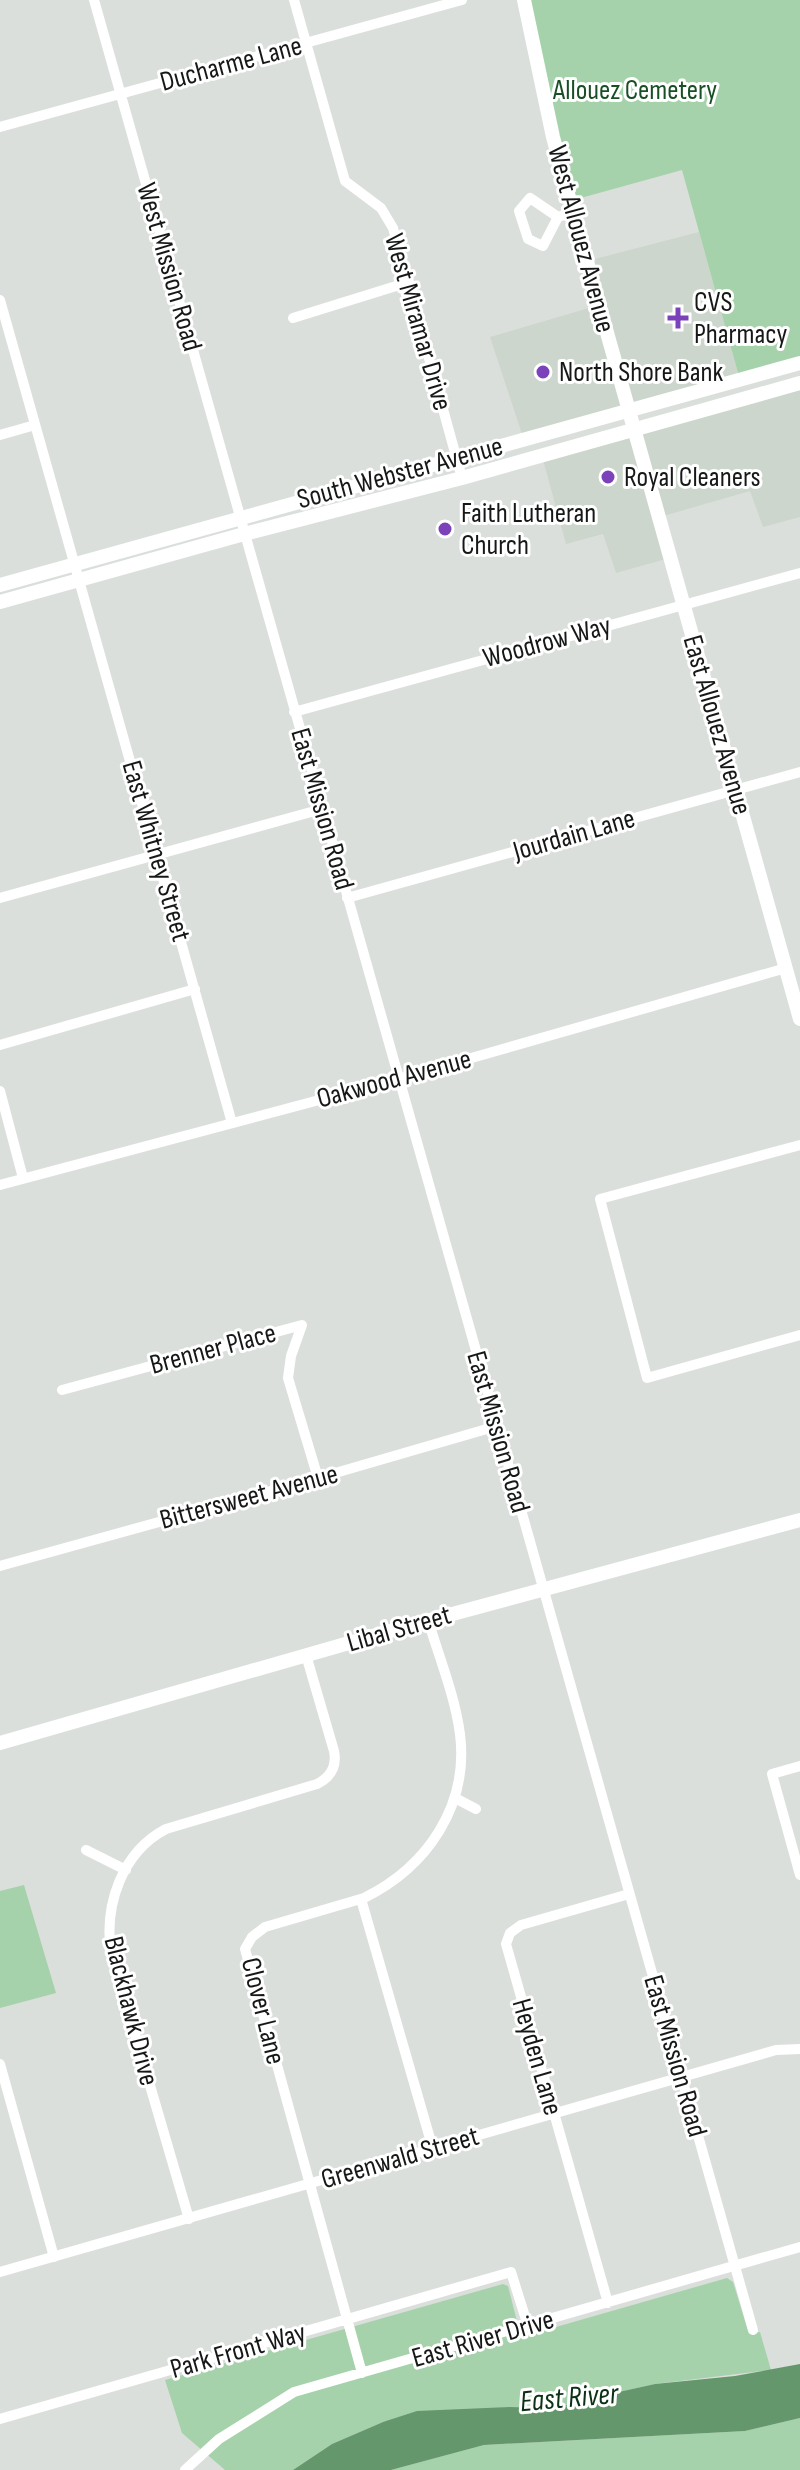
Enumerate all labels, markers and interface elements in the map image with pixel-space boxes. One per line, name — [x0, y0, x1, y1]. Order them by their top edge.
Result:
street label: Ducharme Lane — [156, 29, 306, 99]
park label: Allouez Cemetery — [552, 74, 717, 107]
street label: West Allouez Avenue — [540, 142, 622, 336]
street label: West Mission Road — [129, 179, 209, 355]
street label: West Miramar Drive — [377, 230, 459, 414]
place label: CVS Pharmacy — [694, 286, 787, 351]
marker: CVS Pharmacy — [669, 309, 687, 327]
place label: North Shore Bank — [559, 356, 723, 389]
marker: North Shore Bank — [534, 363, 552, 381]
street label: South Webster Avenue — [294, 430, 506, 516]
place label: Royal Cleaners — [624, 461, 761, 494]
marker: Royal Cleaners — [599, 468, 617, 486]
place label: Faith Lutheran Church — [461, 497, 596, 562]
marker: Faith Lutheran Church — [436, 520, 454, 538]
street label: Woodrow Way — [480, 609, 615, 675]
street label: East Allouez Avenue — [676, 631, 758, 819]
street label: East Mission Road — [283, 724, 361, 894]
street label: East Whitney Street — [114, 757, 198, 945]
street label: Jourdain Lane — [508, 802, 639, 868]
street label: Oakwood Avenue — [313, 1043, 475, 1115]
street label: Brenner Place — [146, 1316, 280, 1382]
street label: East Mission Road — [459, 1347, 537, 1517]
street label: Bittersweet Avenue — [156, 1457, 342, 1537]
street label: Libal Street — [343, 1598, 455, 1660]
street label: Blackhawk Drive — [97, 1933, 165, 2089]
street label: Clover Lane — [234, 1954, 292, 2068]
street label: East Mission Road — [636, 1971, 714, 2141]
street label: Heyden Lane — [505, 1995, 569, 2119]
street label: Greenwald Street — [317, 2120, 483, 2196]
street label: East River Drive — [408, 2303, 558, 2375]
street label: Park Front Way — [167, 2316, 310, 2386]
water label: East River — [518, 2376, 621, 2420]

